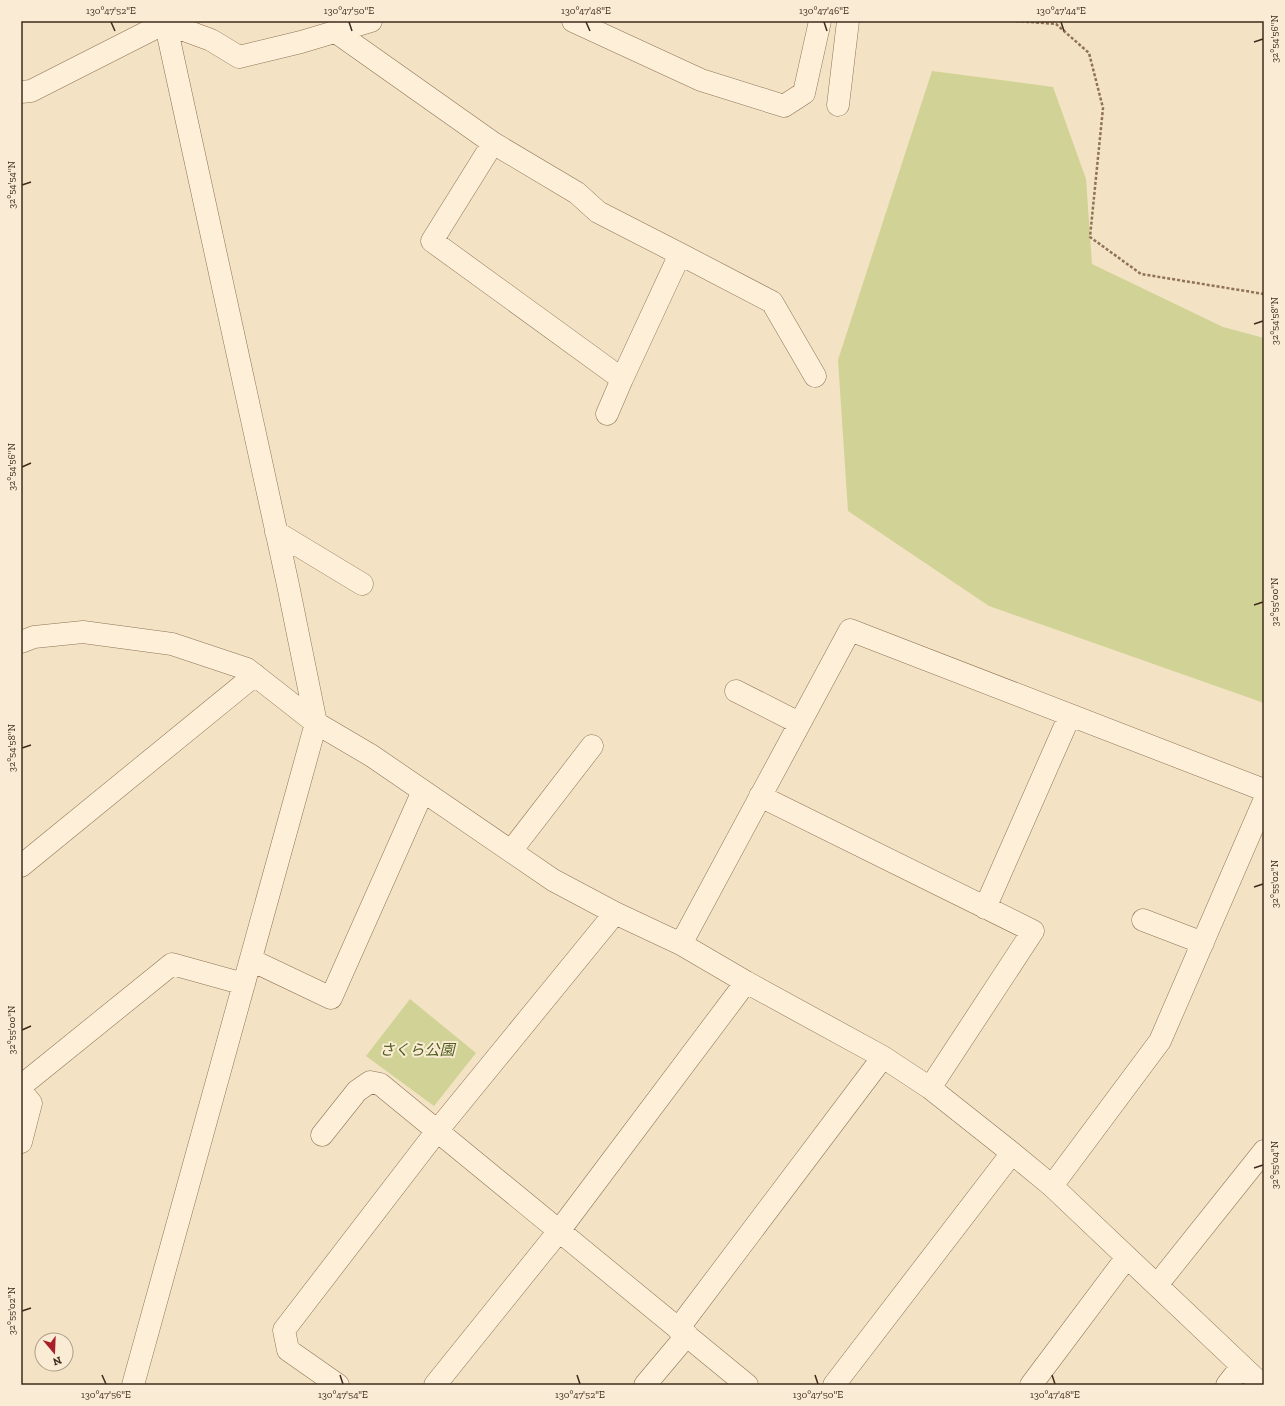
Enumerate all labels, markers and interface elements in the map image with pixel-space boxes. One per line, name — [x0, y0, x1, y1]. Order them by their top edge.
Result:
text: 130°47'52"E — [86, 5, 136, 17]
text: 130°47'50"E — [324, 5, 374, 17]
text: 130°47'48"E — [561, 5, 611, 17]
text: 130°47'46"E — [799, 5, 849, 17]
text: 130°47'44"E — [1036, 5, 1086, 17]
text: 32°54'56"N — [1269, 15, 1281, 63]
text: 32°54'54"N — [6, 161, 18, 209]
text: 32°54'58"N — [1269, 296, 1281, 345]
text: 32°54'56"N — [6, 443, 18, 491]
text: 32°55'00"N — [1269, 577, 1281, 626]
text: 32°54'58"N — [6, 723, 18, 772]
text: 32°55'02"N — [1269, 859, 1281, 908]
text: 32°55'00"N — [6, 1005, 18, 1054]
park label: さくら公園 — [379, 1041, 456, 1059]
text: 32°55'04"N — [1269, 1140, 1281, 1189]
text: 32°55'02"N — [6, 1286, 18, 1335]
north arrow — [34, 1332, 74, 1372]
text: N — [50, 1353, 63, 1369]
text: 130°47'56"E — [81, 1389, 131, 1401]
text: 130°47'54"E — [318, 1389, 368, 1401]
text: 130°47'52"E — [555, 1389, 605, 1401]
text: 130°47'50"E — [793, 1389, 843, 1401]
text: 130°47'48"E — [1030, 1389, 1080, 1401]

